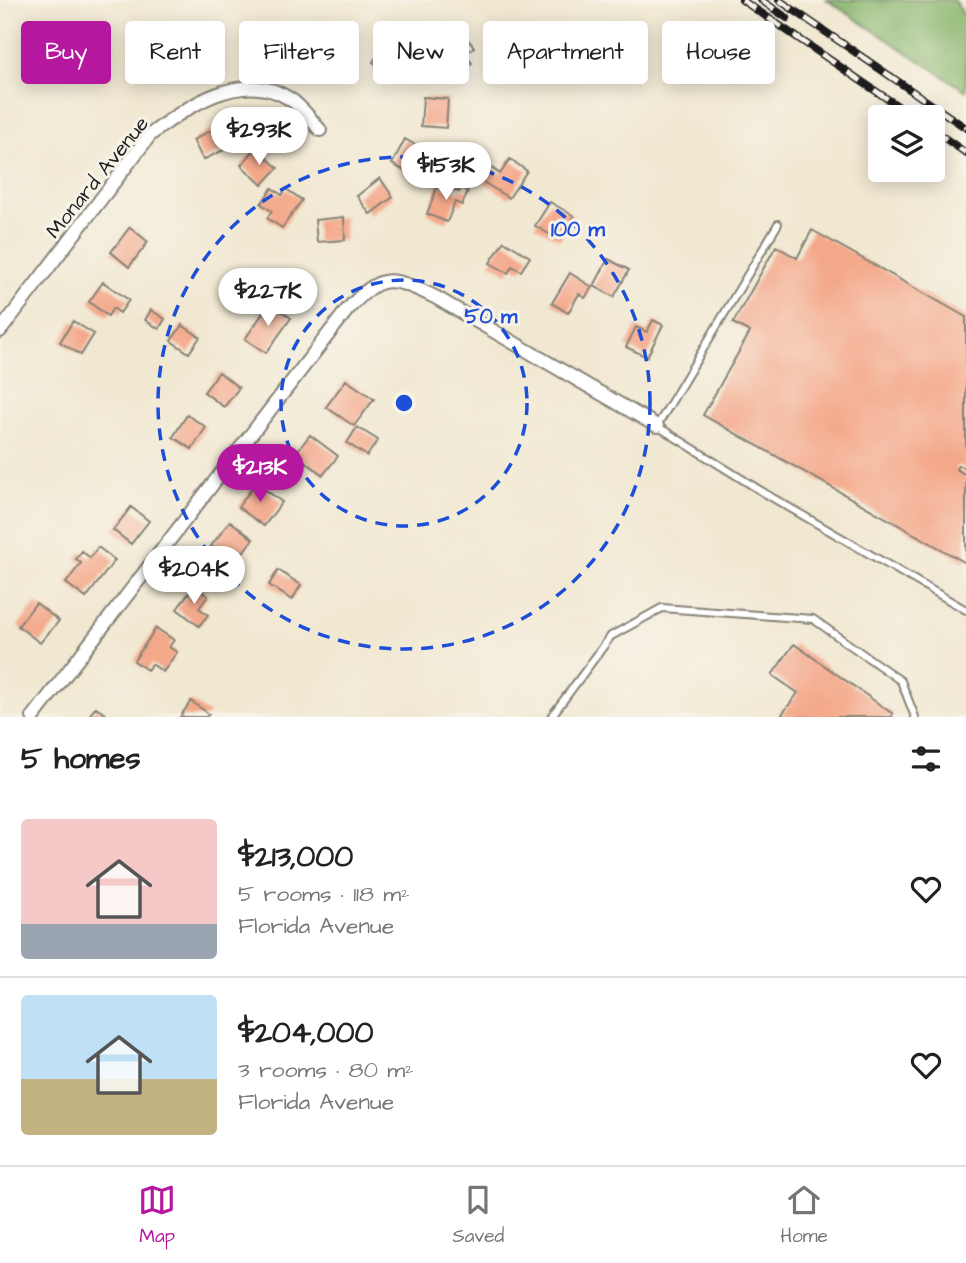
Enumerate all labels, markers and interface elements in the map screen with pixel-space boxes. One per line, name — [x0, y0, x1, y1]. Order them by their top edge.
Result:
chip: Buy — [21, 21, 111, 84]
chip: Rent — [125, 21, 225, 84]
chip: Filters — [239, 21, 359, 84]
chip: New — [373, 21, 469, 84]
chip: Apartment — [483, 21, 648, 84]
chip: House — [662, 21, 775, 84]
map controls — [868, 105, 945, 182]
button: layers — [868, 105, 945, 182]
pin: $293K — [210, 108, 308, 167]
street label: Monard Avenue — [39, 110, 156, 244]
text: $293K — [227, 114, 291, 146]
pin: $153K — [397, 142, 495, 202]
text: $153K — [417, 149, 475, 181]
text: 100 m — [551, 215, 606, 244]
pin: $227K — [219, 268, 317, 328]
text: $227K — [234, 275, 302, 307]
text: 50 m — [465, 302, 518, 331]
centre of rings — [392, 391, 416, 415]
pin: $213K — [211, 444, 309, 504]
text: $213K — [233, 451, 287, 483]
pin: $204K — [145, 546, 243, 606]
text: $204K — [159, 553, 229, 585]
text: 5 homes — [21, 738, 141, 780]
icon: filters — [907, 740, 945, 778]
text: $213,000 — [238, 836, 353, 878]
icon: home — [77, 847, 161, 931]
icon: heart — [907, 870, 945, 908]
text: 5 rooms · 118 m² — [238, 878, 410, 910]
text: Florida Avenue — [238, 910, 394, 942]
text: $204,000 — [238, 1012, 373, 1054]
icon: home — [77, 1023, 161, 1107]
icon: heart — [907, 1046, 945, 1084]
text: 3 rooms · 80 m² — [238, 1054, 414, 1086]
text: Florida Avenue — [238, 1086, 394, 1118]
tab: Map — [138, 1181, 176, 1250]
tab: Saved — [452, 1181, 504, 1250]
tab: Home — [781, 1181, 828, 1250]

